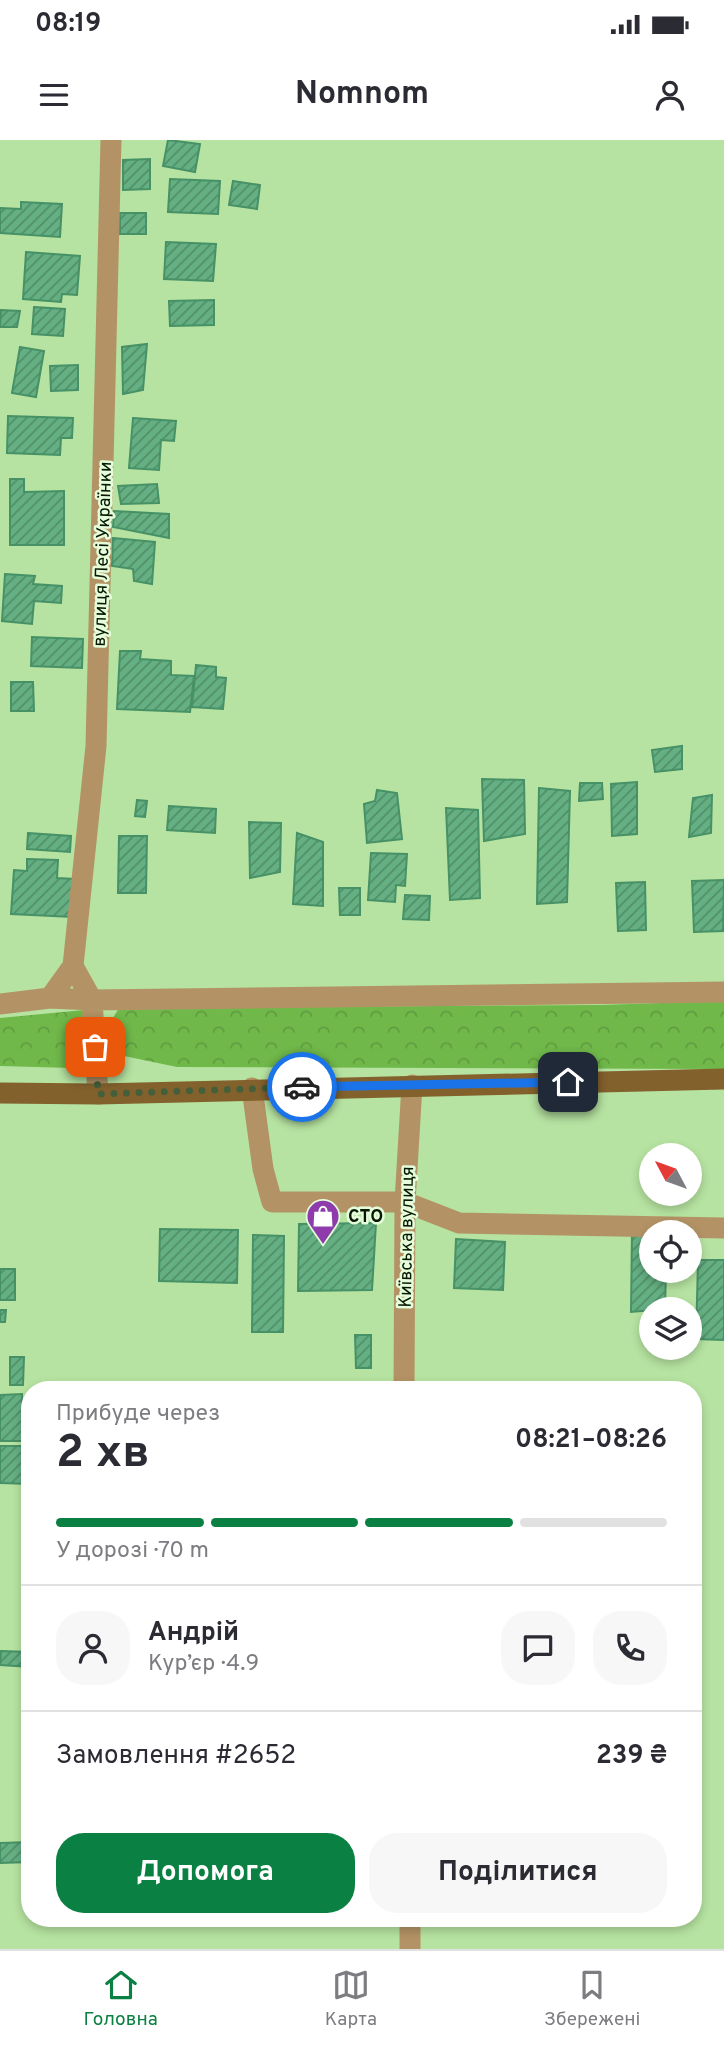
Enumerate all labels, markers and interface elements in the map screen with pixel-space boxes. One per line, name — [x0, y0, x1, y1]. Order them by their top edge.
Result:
text: 08:19 — [35, 8, 101, 41]
text: Nomnom — [295, 75, 429, 115]
icon: menu — [35, 76, 73, 114]
icon: person — [651, 76, 689, 114]
street label: вулиця Лесі Українки — [89, 461, 118, 647]
pin — [65, 1017, 125, 1077]
icon: bag — [76, 1028, 114, 1066]
courier — [267, 1052, 337, 1122]
pin — [538, 1052, 598, 1112]
icon: home — [549, 1063, 587, 1101]
icon: car — [283, 1068, 321, 1106]
north arrow — [639, 1143, 702, 1206]
map controls — [639, 1143, 702, 1360]
street label: Київська вулиця — [395, 1166, 420, 1308]
shop icon: СТО — [304, 1197, 342, 1246]
place label: СТО — [348, 1206, 383, 1229]
button: locate — [639, 1220, 702, 1283]
button: layers — [639, 1297, 702, 1360]
text: Прибуде через — [56, 1400, 220, 1429]
text: 08:21–08:26 — [515, 1424, 667, 1457]
text: 2 хв — [56, 1425, 150, 1484]
text: У дорозі · 70 m — [56, 1537, 209, 1566]
button: person — [56, 1611, 130, 1685]
button: chat — [501, 1611, 575, 1685]
button: phone — [593, 1611, 667, 1685]
text: Андрій — [148, 1617, 239, 1650]
text: Кур’єр · 4.9 — [148, 1650, 259, 1679]
text: Замовлення #2652 — [56, 1740, 296, 1773]
text: 239 ₴ — [596, 1740, 667, 1773]
button: Допомога — [56, 1833, 355, 1913]
button: Поділитися — [369, 1833, 667, 1913]
tab: Головна — [84, 1966, 158, 2032]
tab: Карта — [325, 1966, 377, 2032]
tab: Збережені — [544, 1966, 640, 2032]

